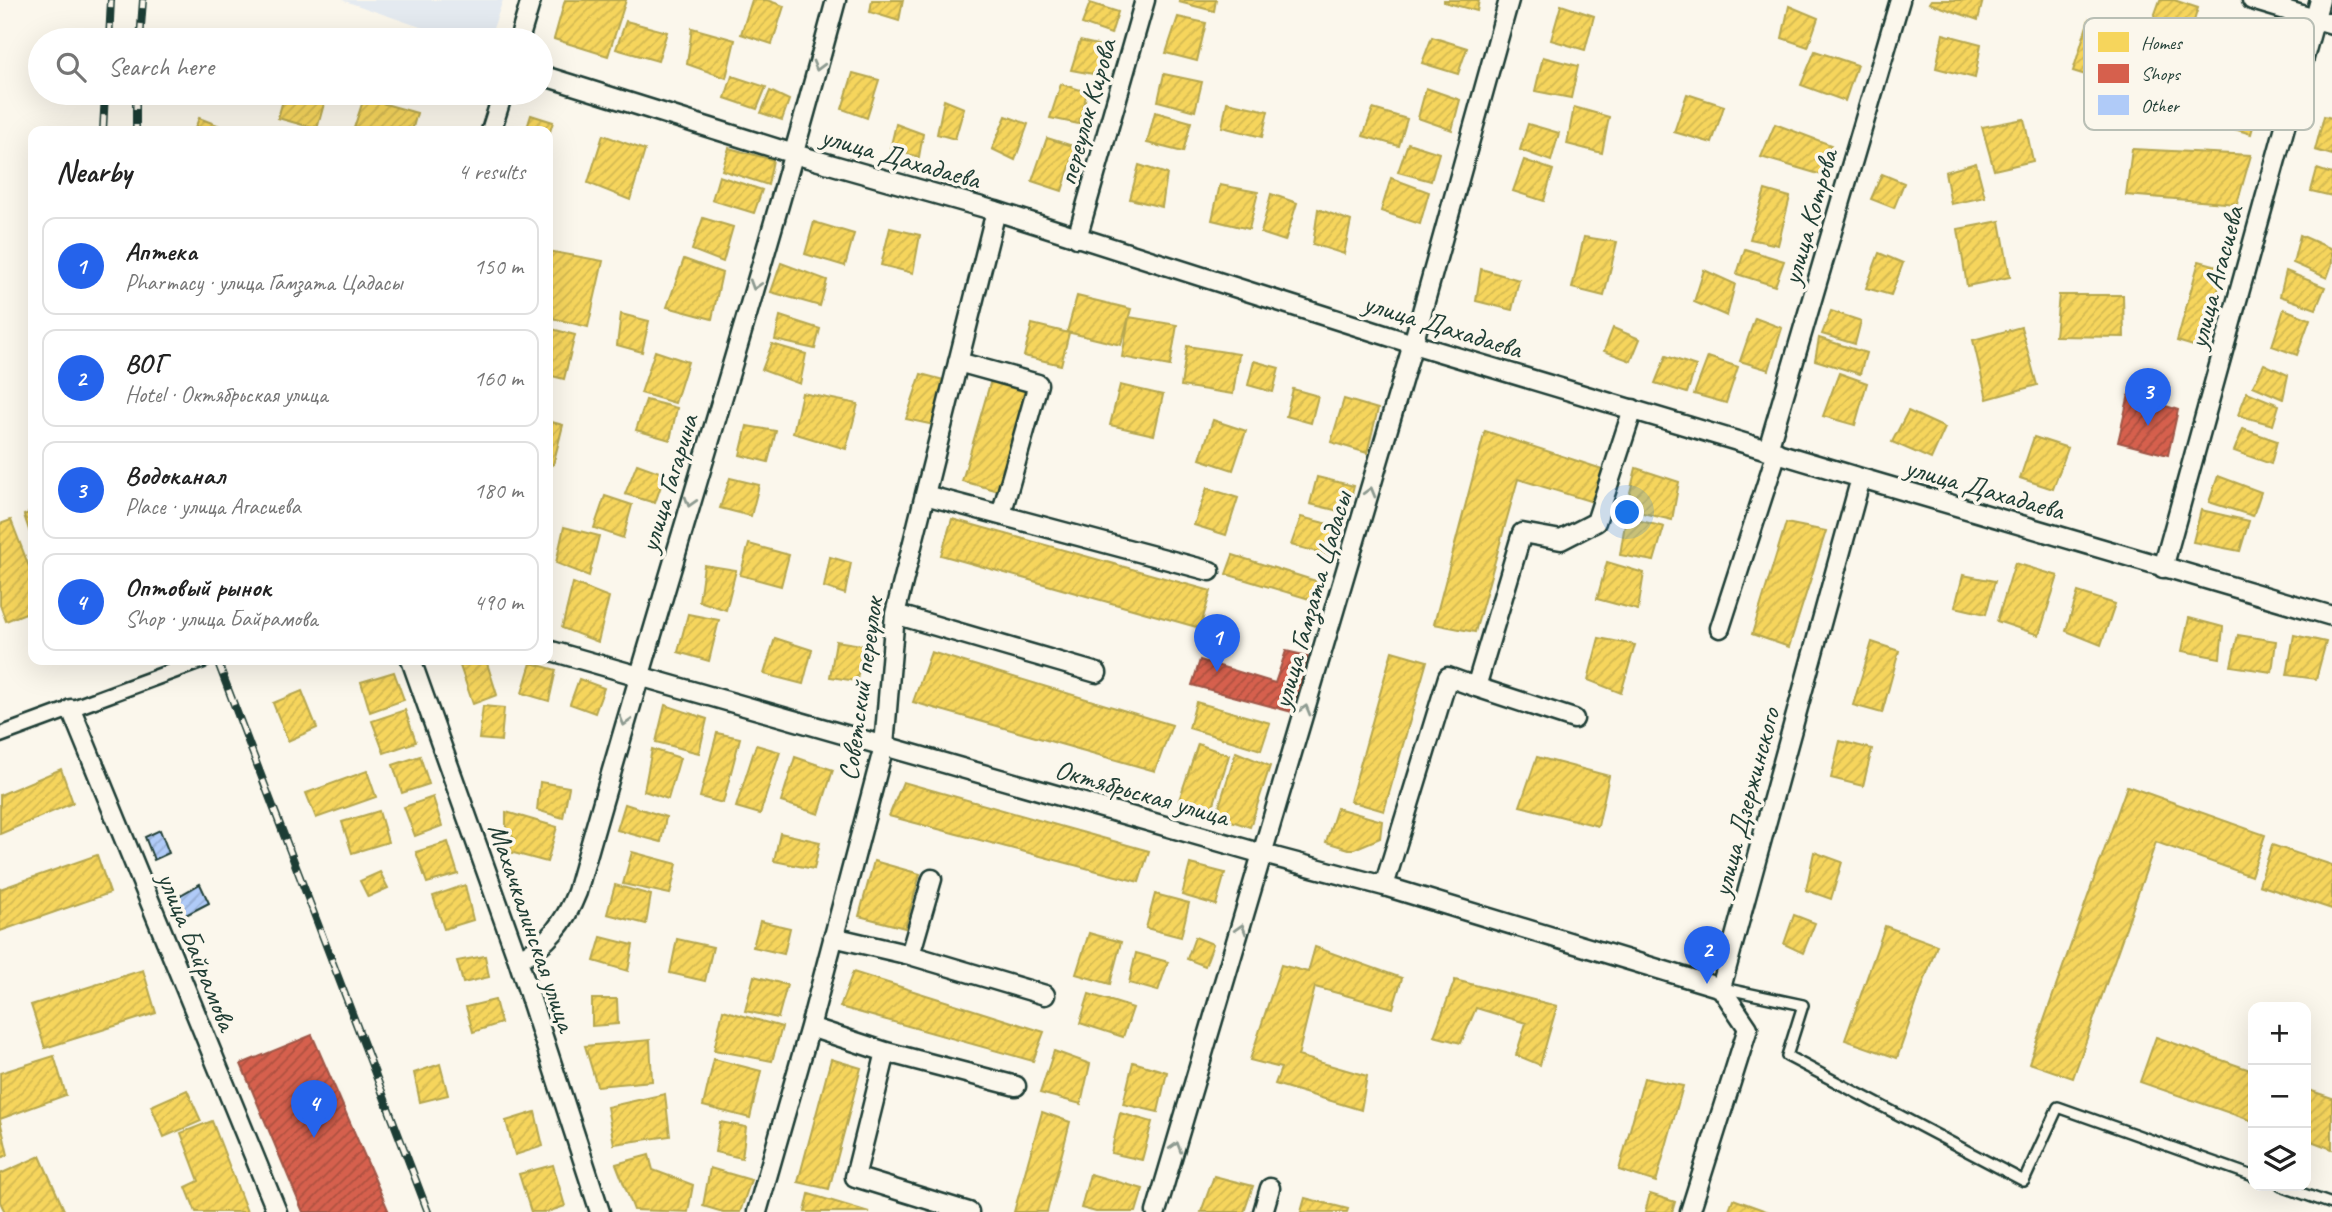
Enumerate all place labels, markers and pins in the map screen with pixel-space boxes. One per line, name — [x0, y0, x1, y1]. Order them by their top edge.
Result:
pin: 3 — [2125, 368, 2171, 426]
pin: 1 — [1194, 614, 1240, 672]
pin: 2 — [1684, 926, 1730, 984]
pin: 4 — [291, 1080, 337, 1138]

